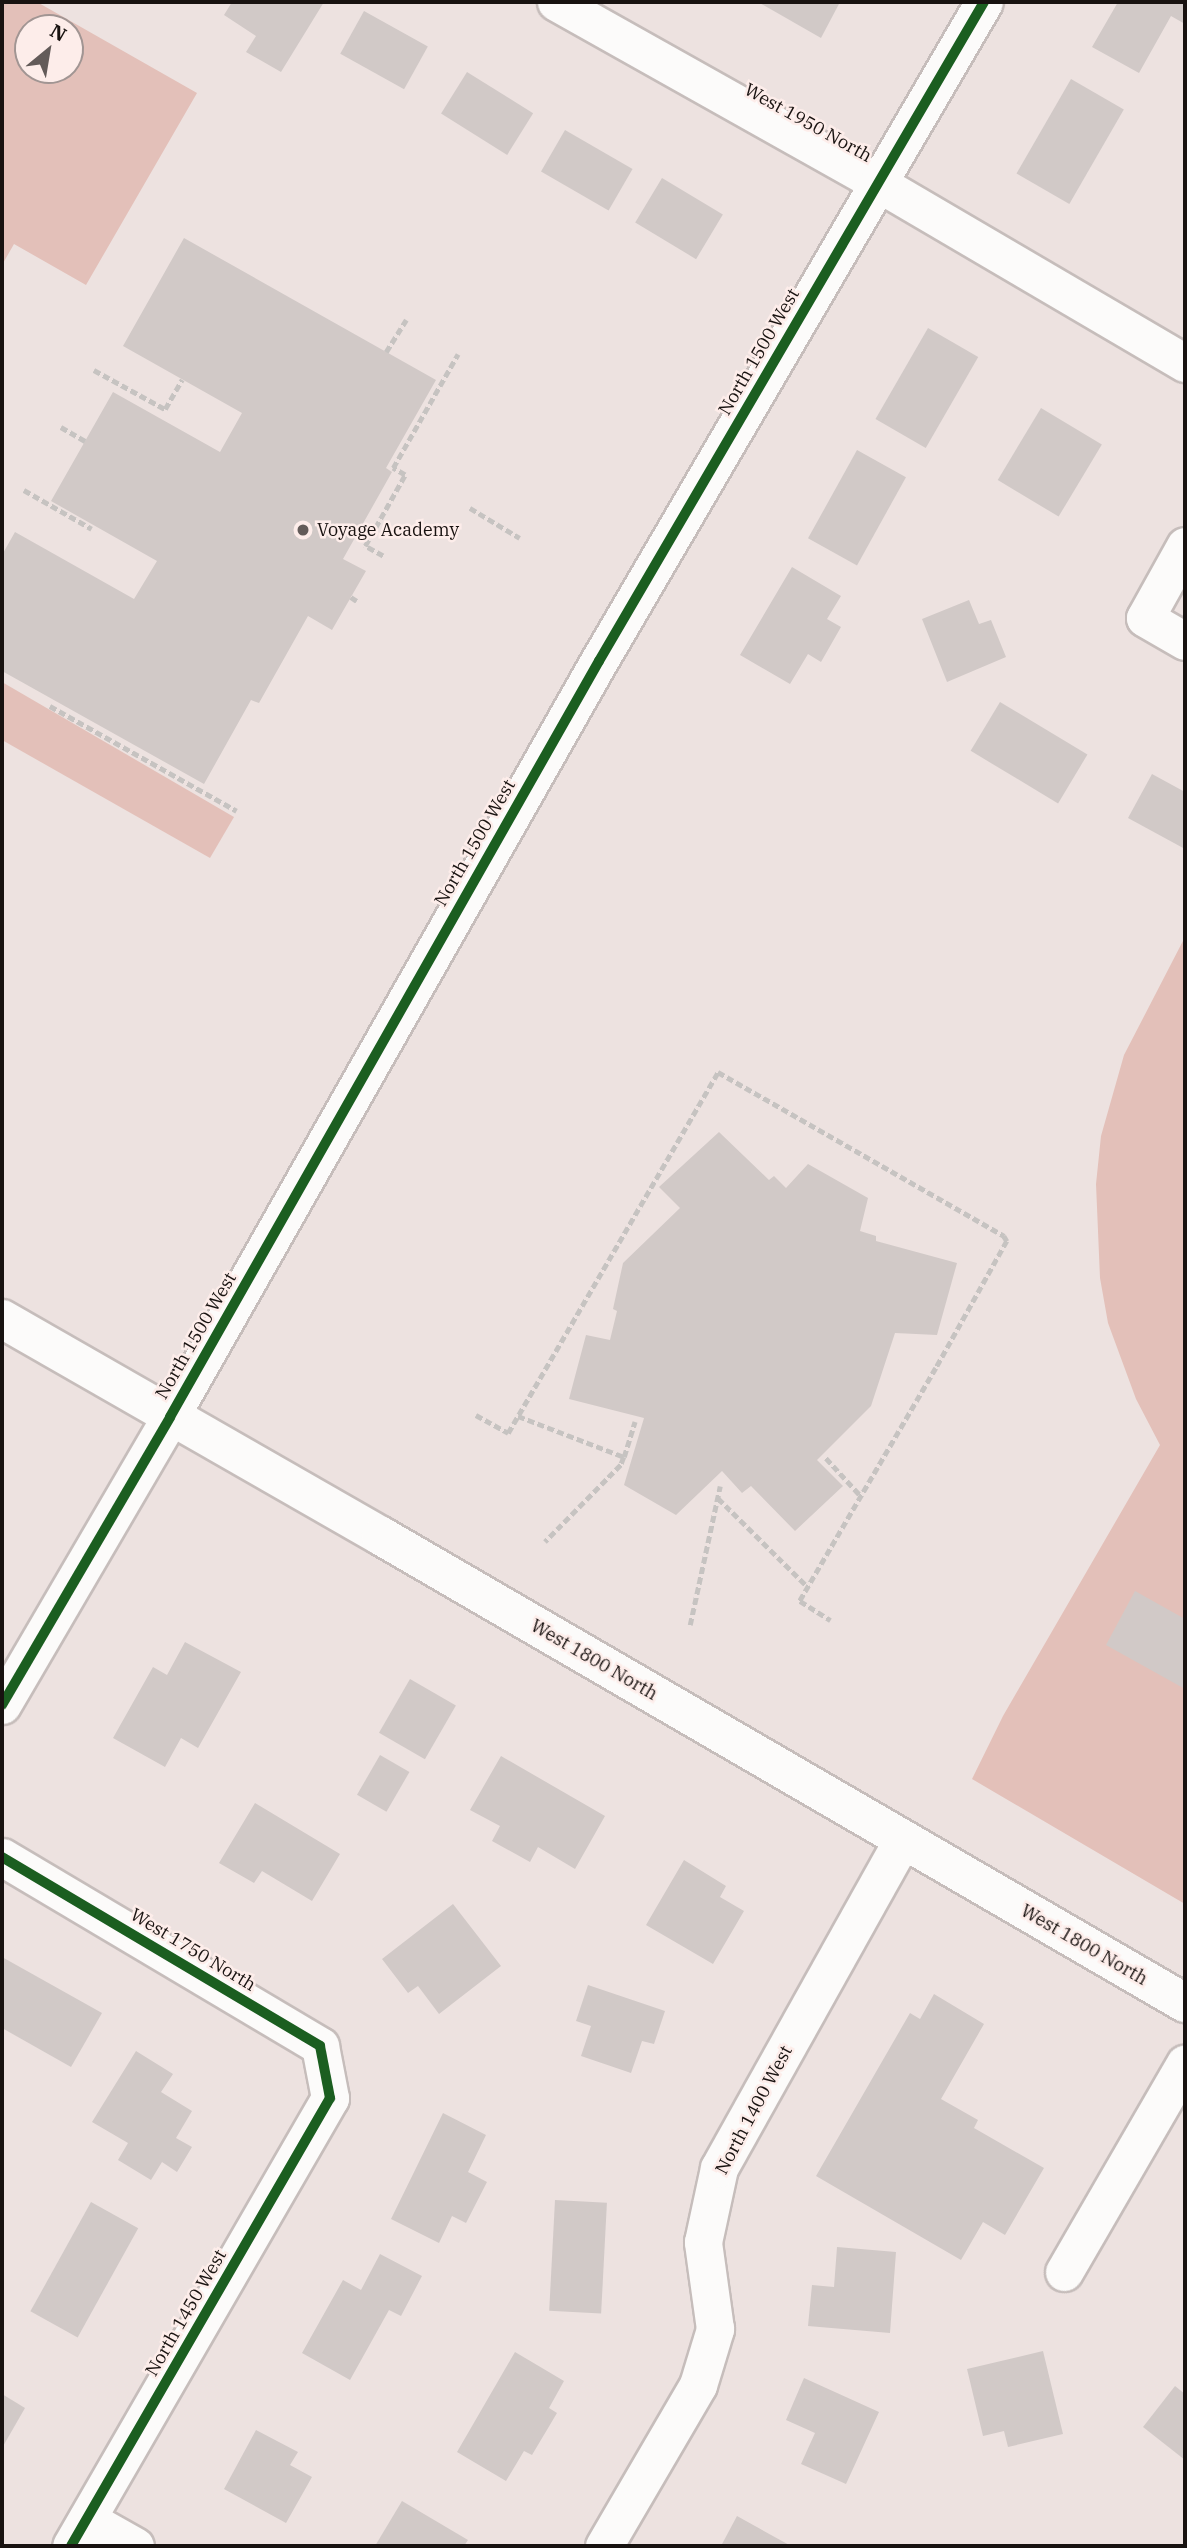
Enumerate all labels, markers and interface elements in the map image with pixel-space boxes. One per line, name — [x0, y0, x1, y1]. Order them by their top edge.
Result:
north arrow — [14, 14, 84, 84]
text: N — [46, 18, 71, 47]
street label: West 1950 North — [740, 79, 876, 167]
street label: North 1500 West — [714, 285, 804, 419]
place label: Voyage Academy — [317, 519, 459, 541]
marker: Voyage Academy — [295, 522, 311, 538]
street label: North 1500 West — [430, 776, 520, 910]
street label: North 1500 West — [151, 1269, 241, 1403]
street label: West 1800 North — [527, 1615, 661, 1705]
street label: West 1800 North — [1017, 1900, 1151, 1990]
street label: West 1750 North — [126, 1904, 260, 1996]
street label: North 1400 West — [711, 2042, 797, 2178]
street label: North 1450 West — [141, 2246, 231, 2380]

